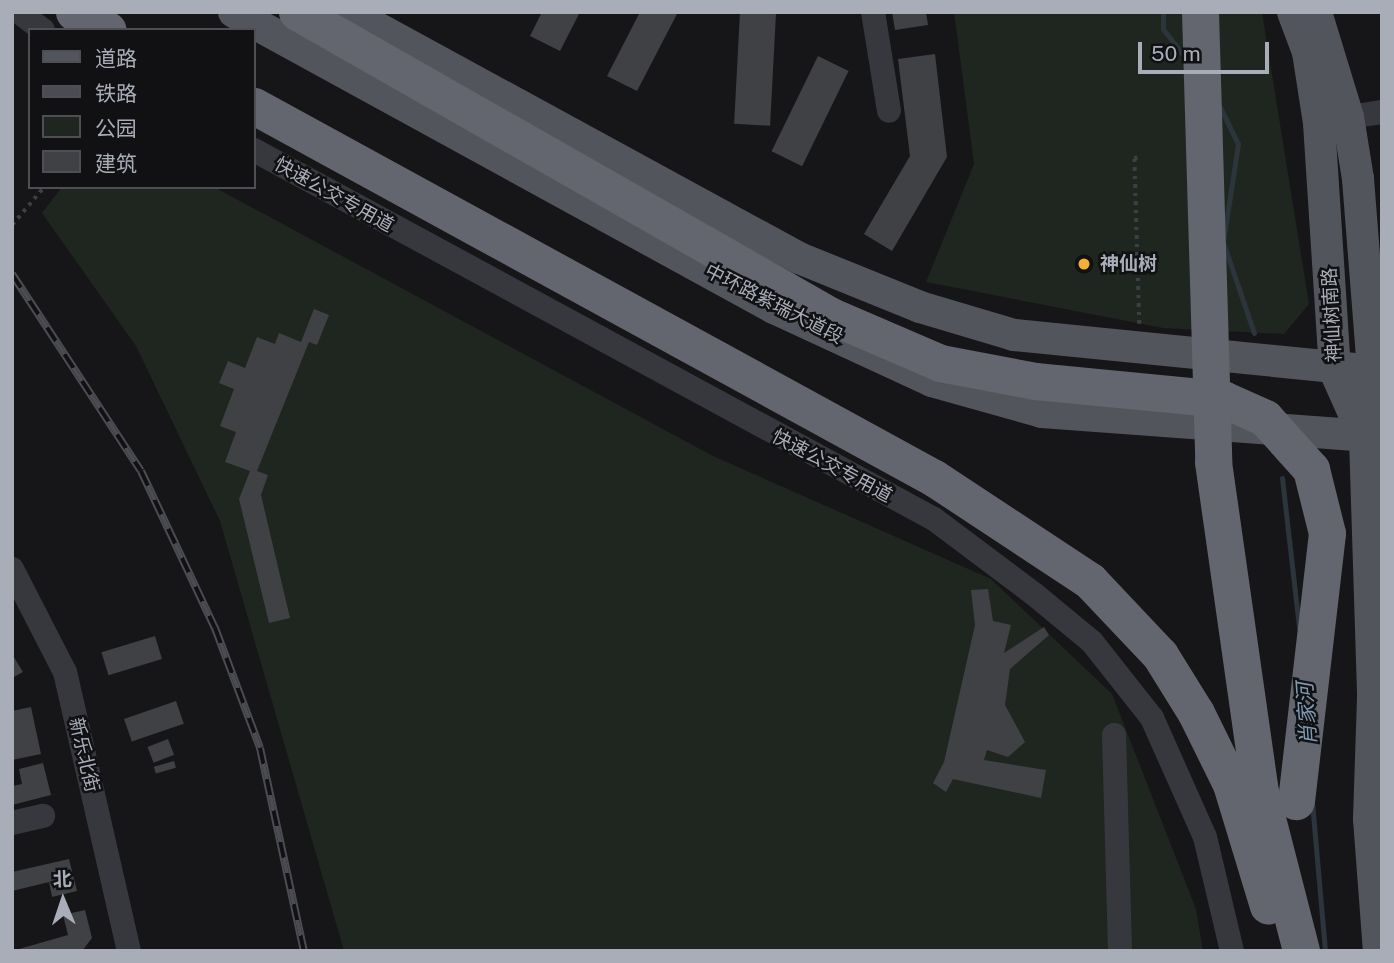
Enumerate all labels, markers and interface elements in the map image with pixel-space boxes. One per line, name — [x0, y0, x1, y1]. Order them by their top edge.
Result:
legend — [28, 28, 256, 189]
scale bar — [1142, 28, 1273, 72]
text: 50 m — [1151, 41, 1201, 66]
text: 道路 — [95, 46, 137, 71]
text: 铁路 — [95, 81, 137, 106]
text: 公园 — [95, 116, 137, 141]
text: 建筑 — [95, 151, 137, 176]
street label: 快速公交专用道 — [270, 153, 398, 237]
place label: 神仙树 — [1100, 253, 1157, 275]
marker: 神仙树 — [1074, 254, 1094, 274]
street label: 中环路紫瑞大道段 — [701, 259, 847, 349]
street label: 神仙树南路 — [1318, 267, 1346, 363]
street label: 快速公交专用道 — [768, 425, 896, 507]
water label: 肖家河 — [1292, 682, 1322, 746]
street label: 新乐北街 — [64, 715, 104, 795]
north arrow — [28, 865, 98, 935]
text: 北 — [52, 868, 72, 890]

